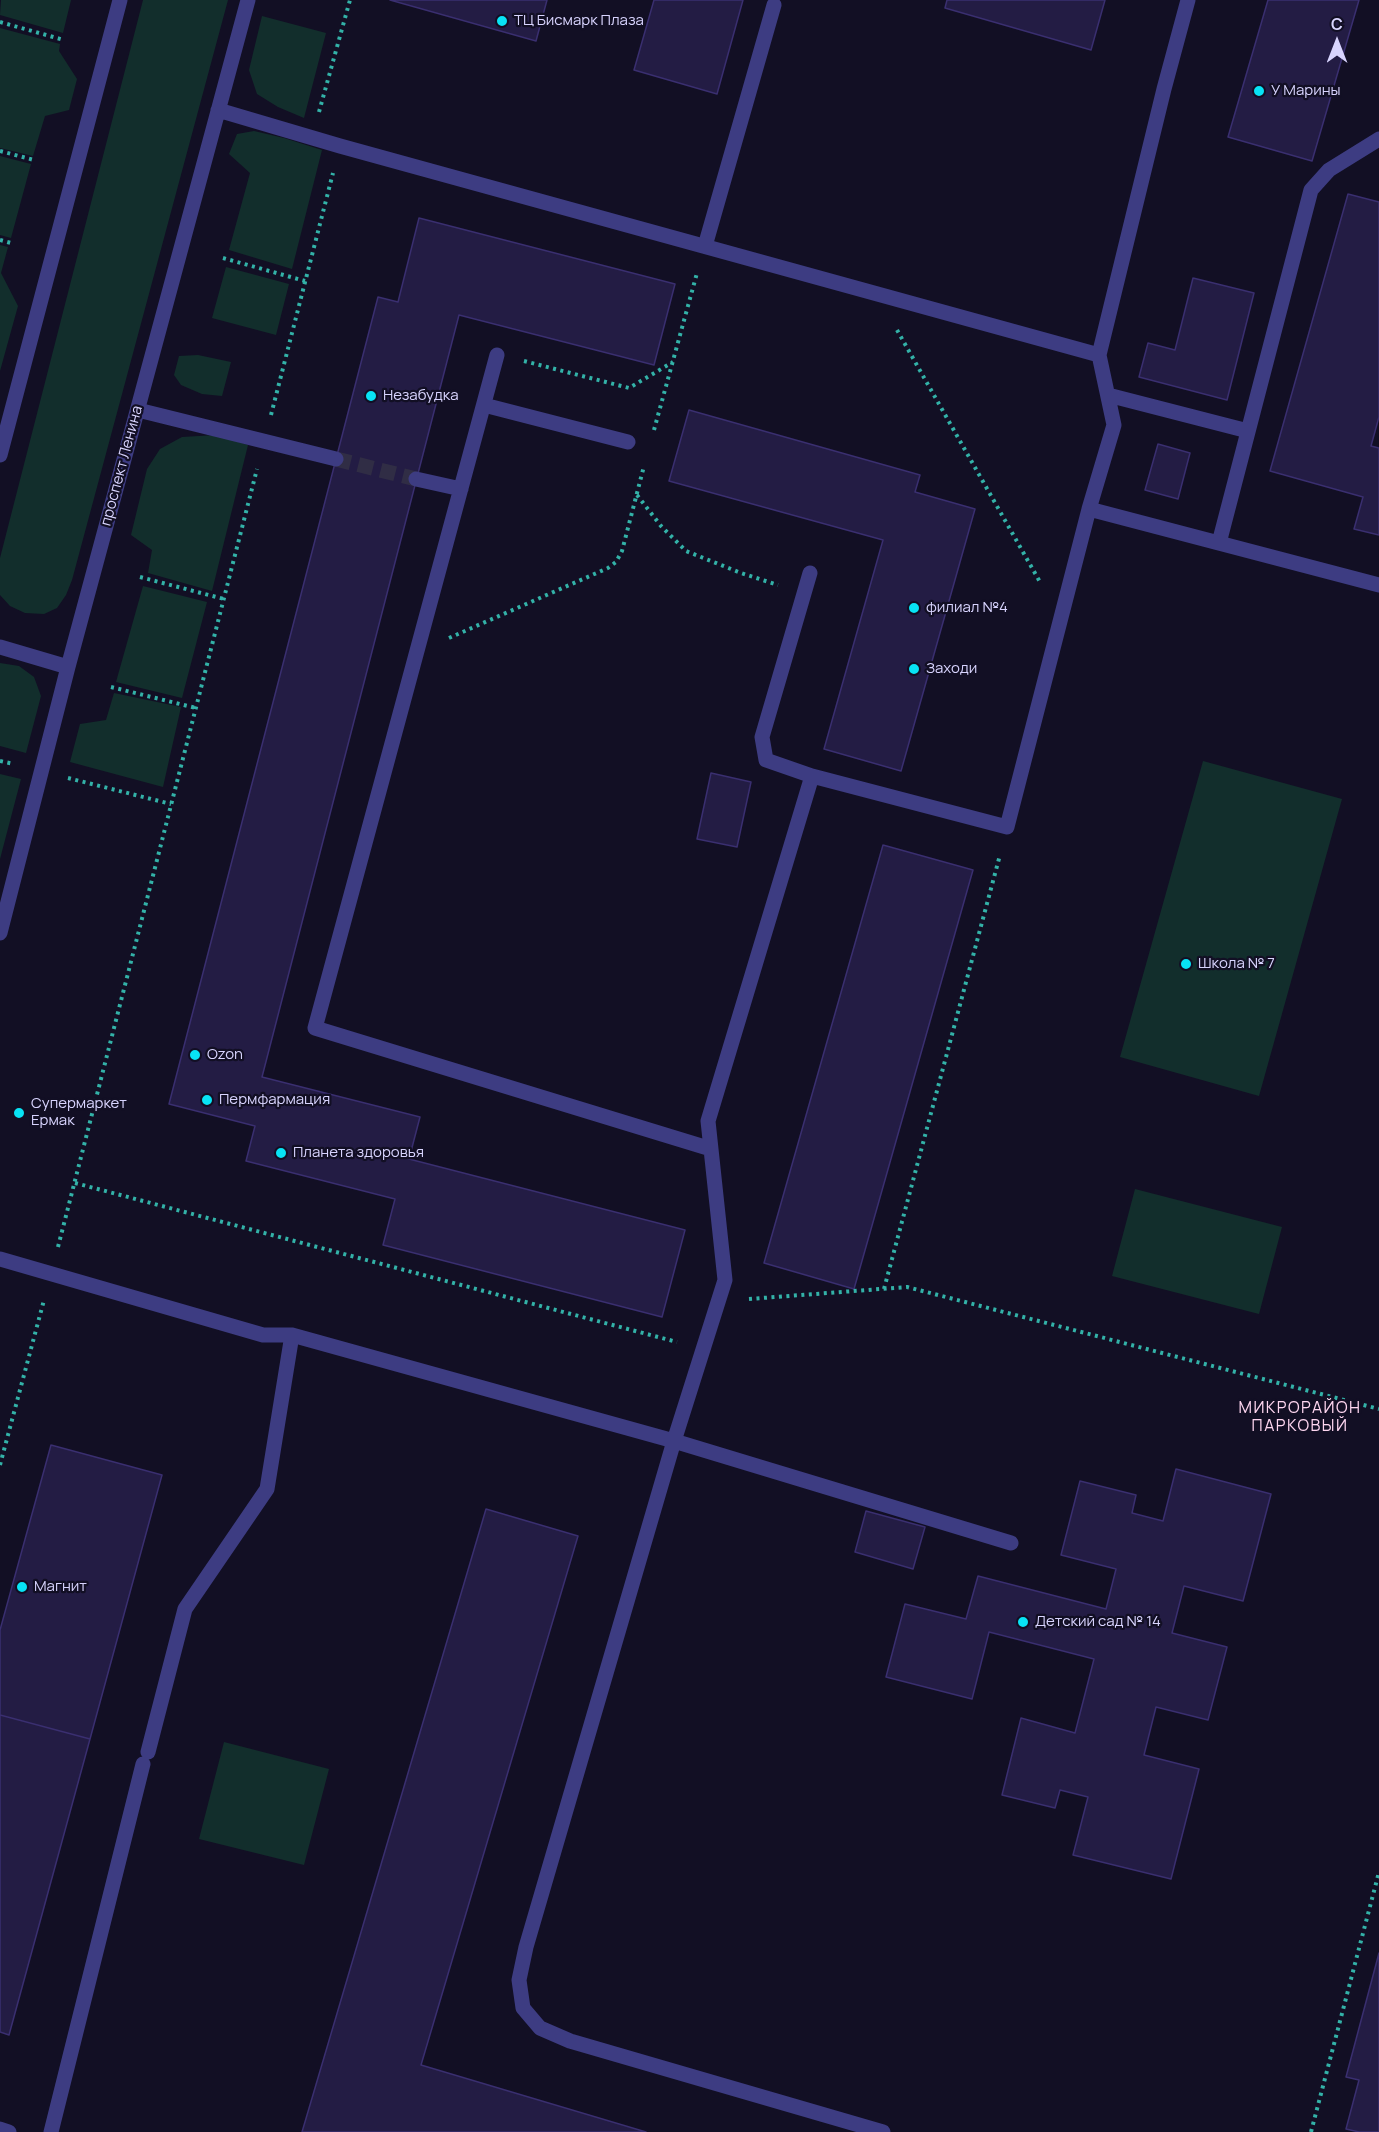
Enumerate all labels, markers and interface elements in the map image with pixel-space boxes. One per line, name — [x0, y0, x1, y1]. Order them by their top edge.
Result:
place label: ТЦ Бисмарк Плаза — [514, 12, 644, 30]
north arrow — [1307, 12, 1367, 72]
text: С — [1331, 13, 1343, 35]
marker: ТЦ Бисмарк Плаза — [495, 14, 509, 28]
place label: У Марины — [1271, 82, 1341, 100]
marker: У Марины — [1252, 84, 1266, 98]
place label: Незабудка — [383, 387, 458, 405]
marker: Незабудка — [364, 389, 378, 403]
street label: проспект Ленина — [97, 404, 147, 528]
place label: филиал №4 — [926, 599, 1008, 617]
marker: филиал №4 — [907, 601, 921, 615]
place label: Заходи — [926, 660, 977, 678]
marker: Заходи — [907, 662, 921, 676]
place label: Школа № 7 — [1198, 955, 1275, 973]
marker: Школа № 7 — [1179, 957, 1193, 971]
place label: Ozon — [207, 1046, 243, 1064]
marker: Ozon — [188, 1048, 202, 1062]
place label: Пермфармация — [219, 1091, 330, 1109]
marker: Пермфармация — [200, 1093, 214, 1107]
place label: Супермаркет Ермак — [31, 1095, 127, 1130]
marker: Супермаркет Ермак — [12, 1106, 26, 1120]
place label: Планета здоровья — [293, 1144, 424, 1162]
marker: Планета здоровья — [274, 1146, 288, 1160]
district label: МИКРОРАЙОН ПАРКОВЫЙ — [1238, 1399, 1362, 1437]
place label: Магнит — [34, 1578, 87, 1596]
marker: Магнит — [15, 1580, 29, 1594]
place label: Детский сад № 14 — [1035, 1613, 1161, 1631]
marker: Детский сад № 14 — [1016, 1615, 1030, 1629]

